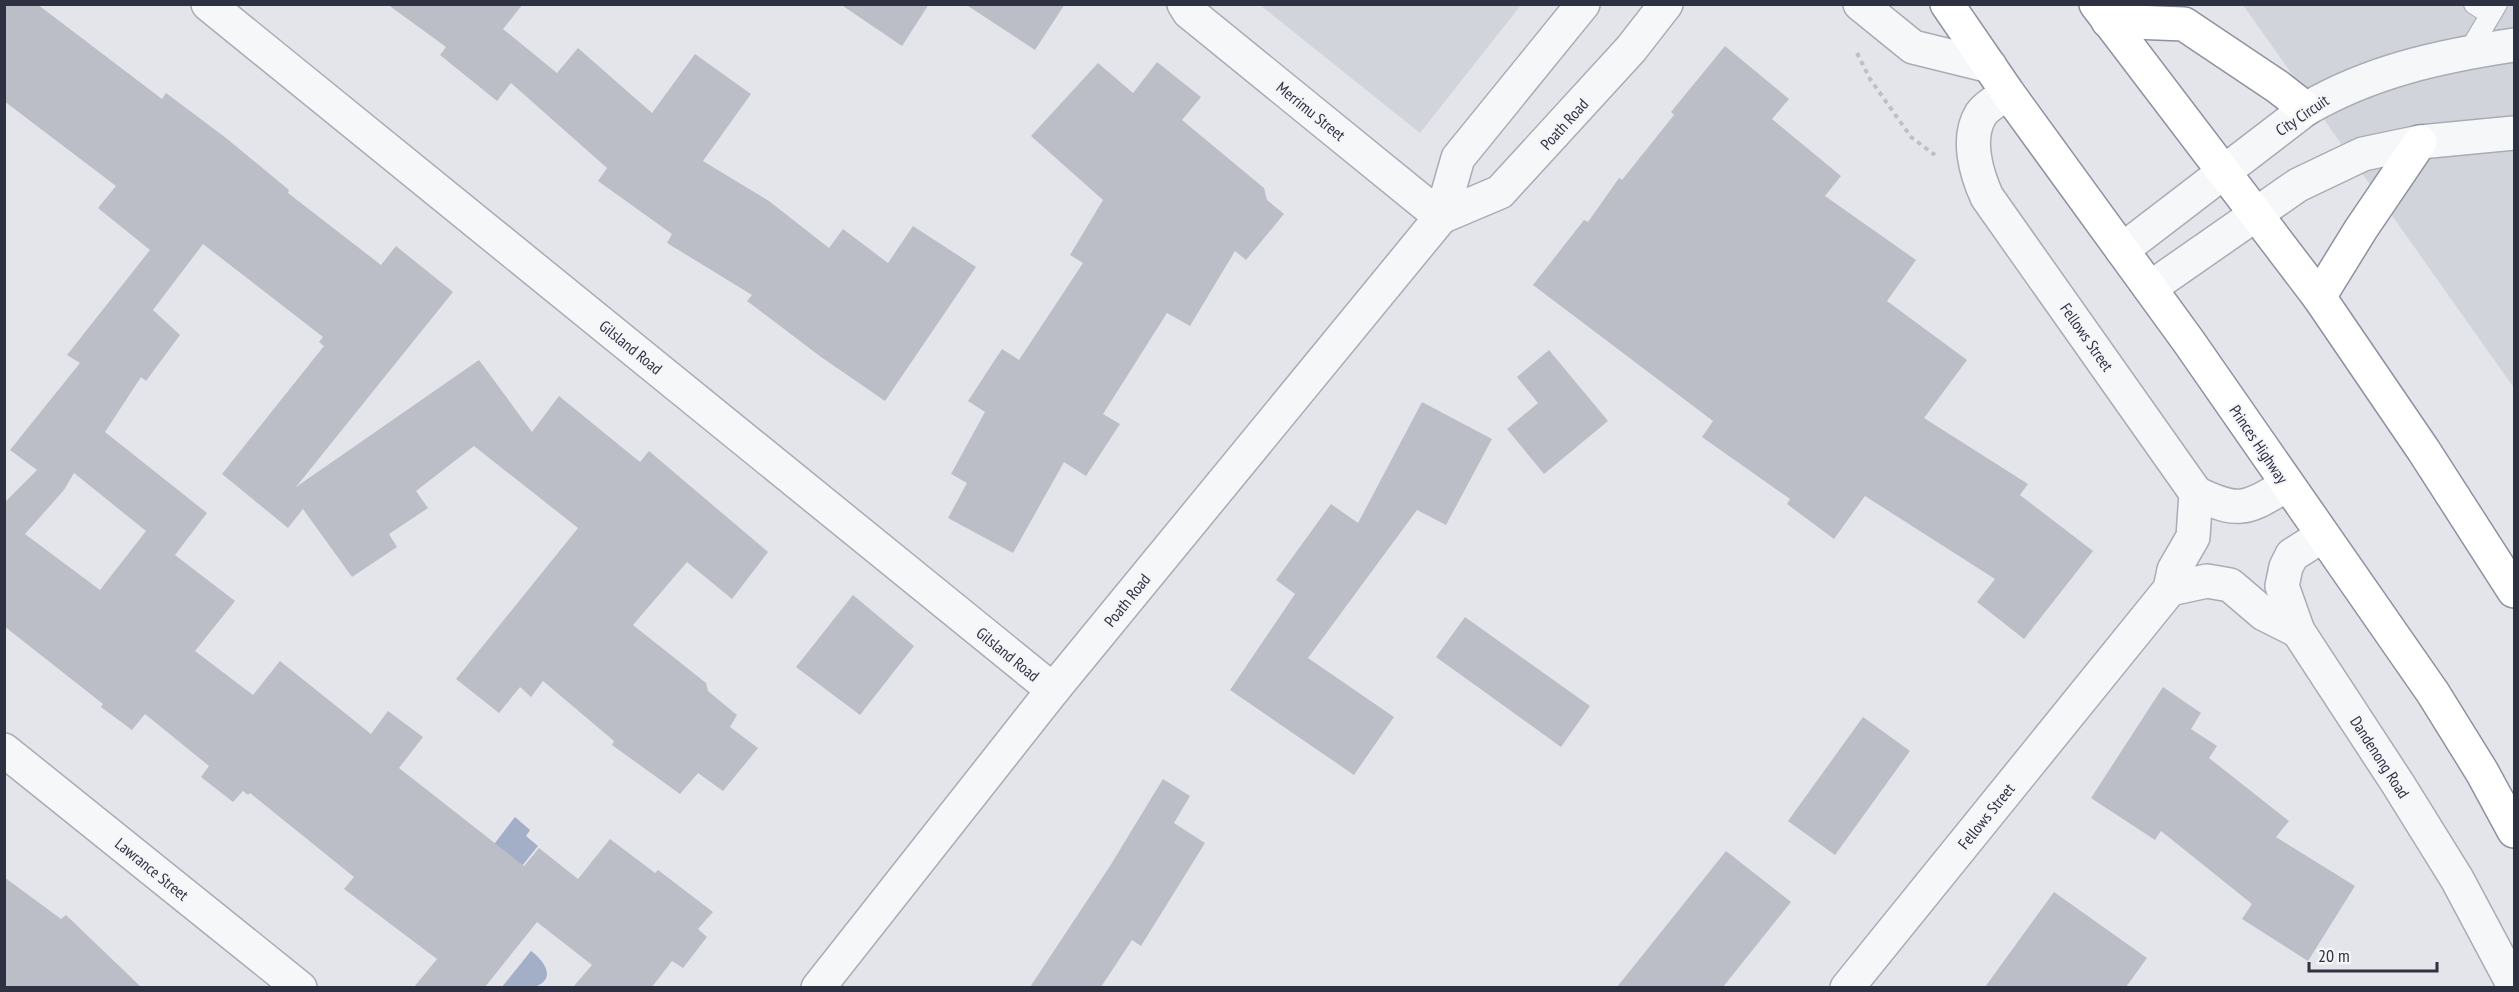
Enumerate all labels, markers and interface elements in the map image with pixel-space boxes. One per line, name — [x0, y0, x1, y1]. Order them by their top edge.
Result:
street label: Merrimu Street — [1272, 77, 1350, 145]
street label: City Circuit — [2272, 90, 2333, 140]
street label: Poath Road — [1536, 94, 1592, 154]
street label: Fellows Street — [2056, 299, 2118, 375]
street label: Gilsland Road — [595, 316, 667, 378]
street label: Princes Highway — [2225, 401, 2293, 487]
street label: Poath Road — [1100, 569, 1154, 630]
street label: Gilsland Road — [972, 623, 1044, 685]
street label: Dandenong Road — [2346, 712, 2414, 802]
street label: Fellows Street — [1953, 779, 2019, 853]
street label: Lawrance Street — [111, 833, 193, 905]
scale bar — [2309, 935, 2436, 973]
text: 20 m — [2318, 944, 2350, 967]

